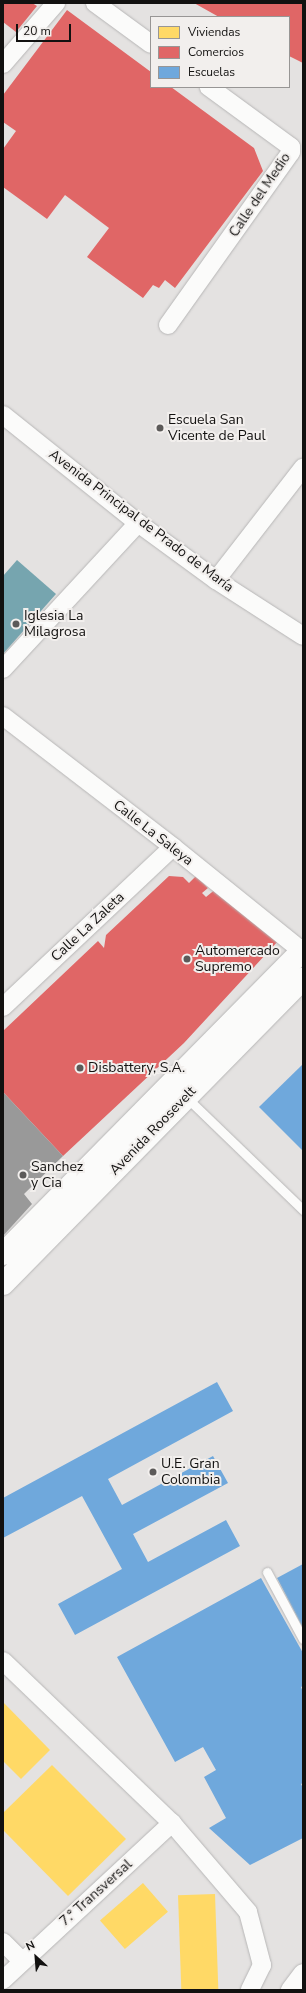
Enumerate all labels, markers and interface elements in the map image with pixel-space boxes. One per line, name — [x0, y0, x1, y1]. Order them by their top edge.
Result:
scale bar — [18, 16, 73, 42]
legend — [150, 16, 290, 88]
text: 20 m — [23, 23, 51, 39]
text: Viviendas — [188, 24, 240, 40]
text: Comercios — [188, 44, 244, 60]
text: Escuelas — [188, 64, 235, 80]
street label: Calle del Medio — [226, 150, 294, 240]
place label: Escuela San Vicente de Paul — [168, 412, 266, 444]
marker: Escuela San Vicente de Paul — [155, 423, 165, 433]
street label: Avenida Principal de Prado de María — [45, 446, 237, 596]
place label: Iglesia La Milagrosa — [24, 608, 86, 640]
marker: Iglesia La Milagrosa — [11, 619, 21, 629]
street label: Calle La Saleya — [110, 797, 196, 869]
street label: Calle La Zaleta — [48, 889, 128, 965]
place label: Automercado Supremo — [195, 943, 280, 976]
marker: Automercado Supremo — [182, 954, 192, 964]
place label: Disbattery, S.A. — [88, 1060, 185, 1076]
marker: Disbattery, S.A. — [75, 1063, 85, 1073]
street label: Avenida Roosevelt — [106, 1083, 200, 1179]
place label: Sanchez y Cia — [31, 1159, 83, 1192]
marker: Sanchez y Cia — [18, 1170, 28, 1180]
place label: U.E. Gran Colombia — [161, 1456, 220, 1488]
marker: U.E. Gran Colombia — [148, 1467, 158, 1477]
street label: 7.° Transversal — [56, 1856, 136, 1930]
north arrow — [16, 1937, 56, 1977]
text: N — [24, 1937, 38, 1954]

